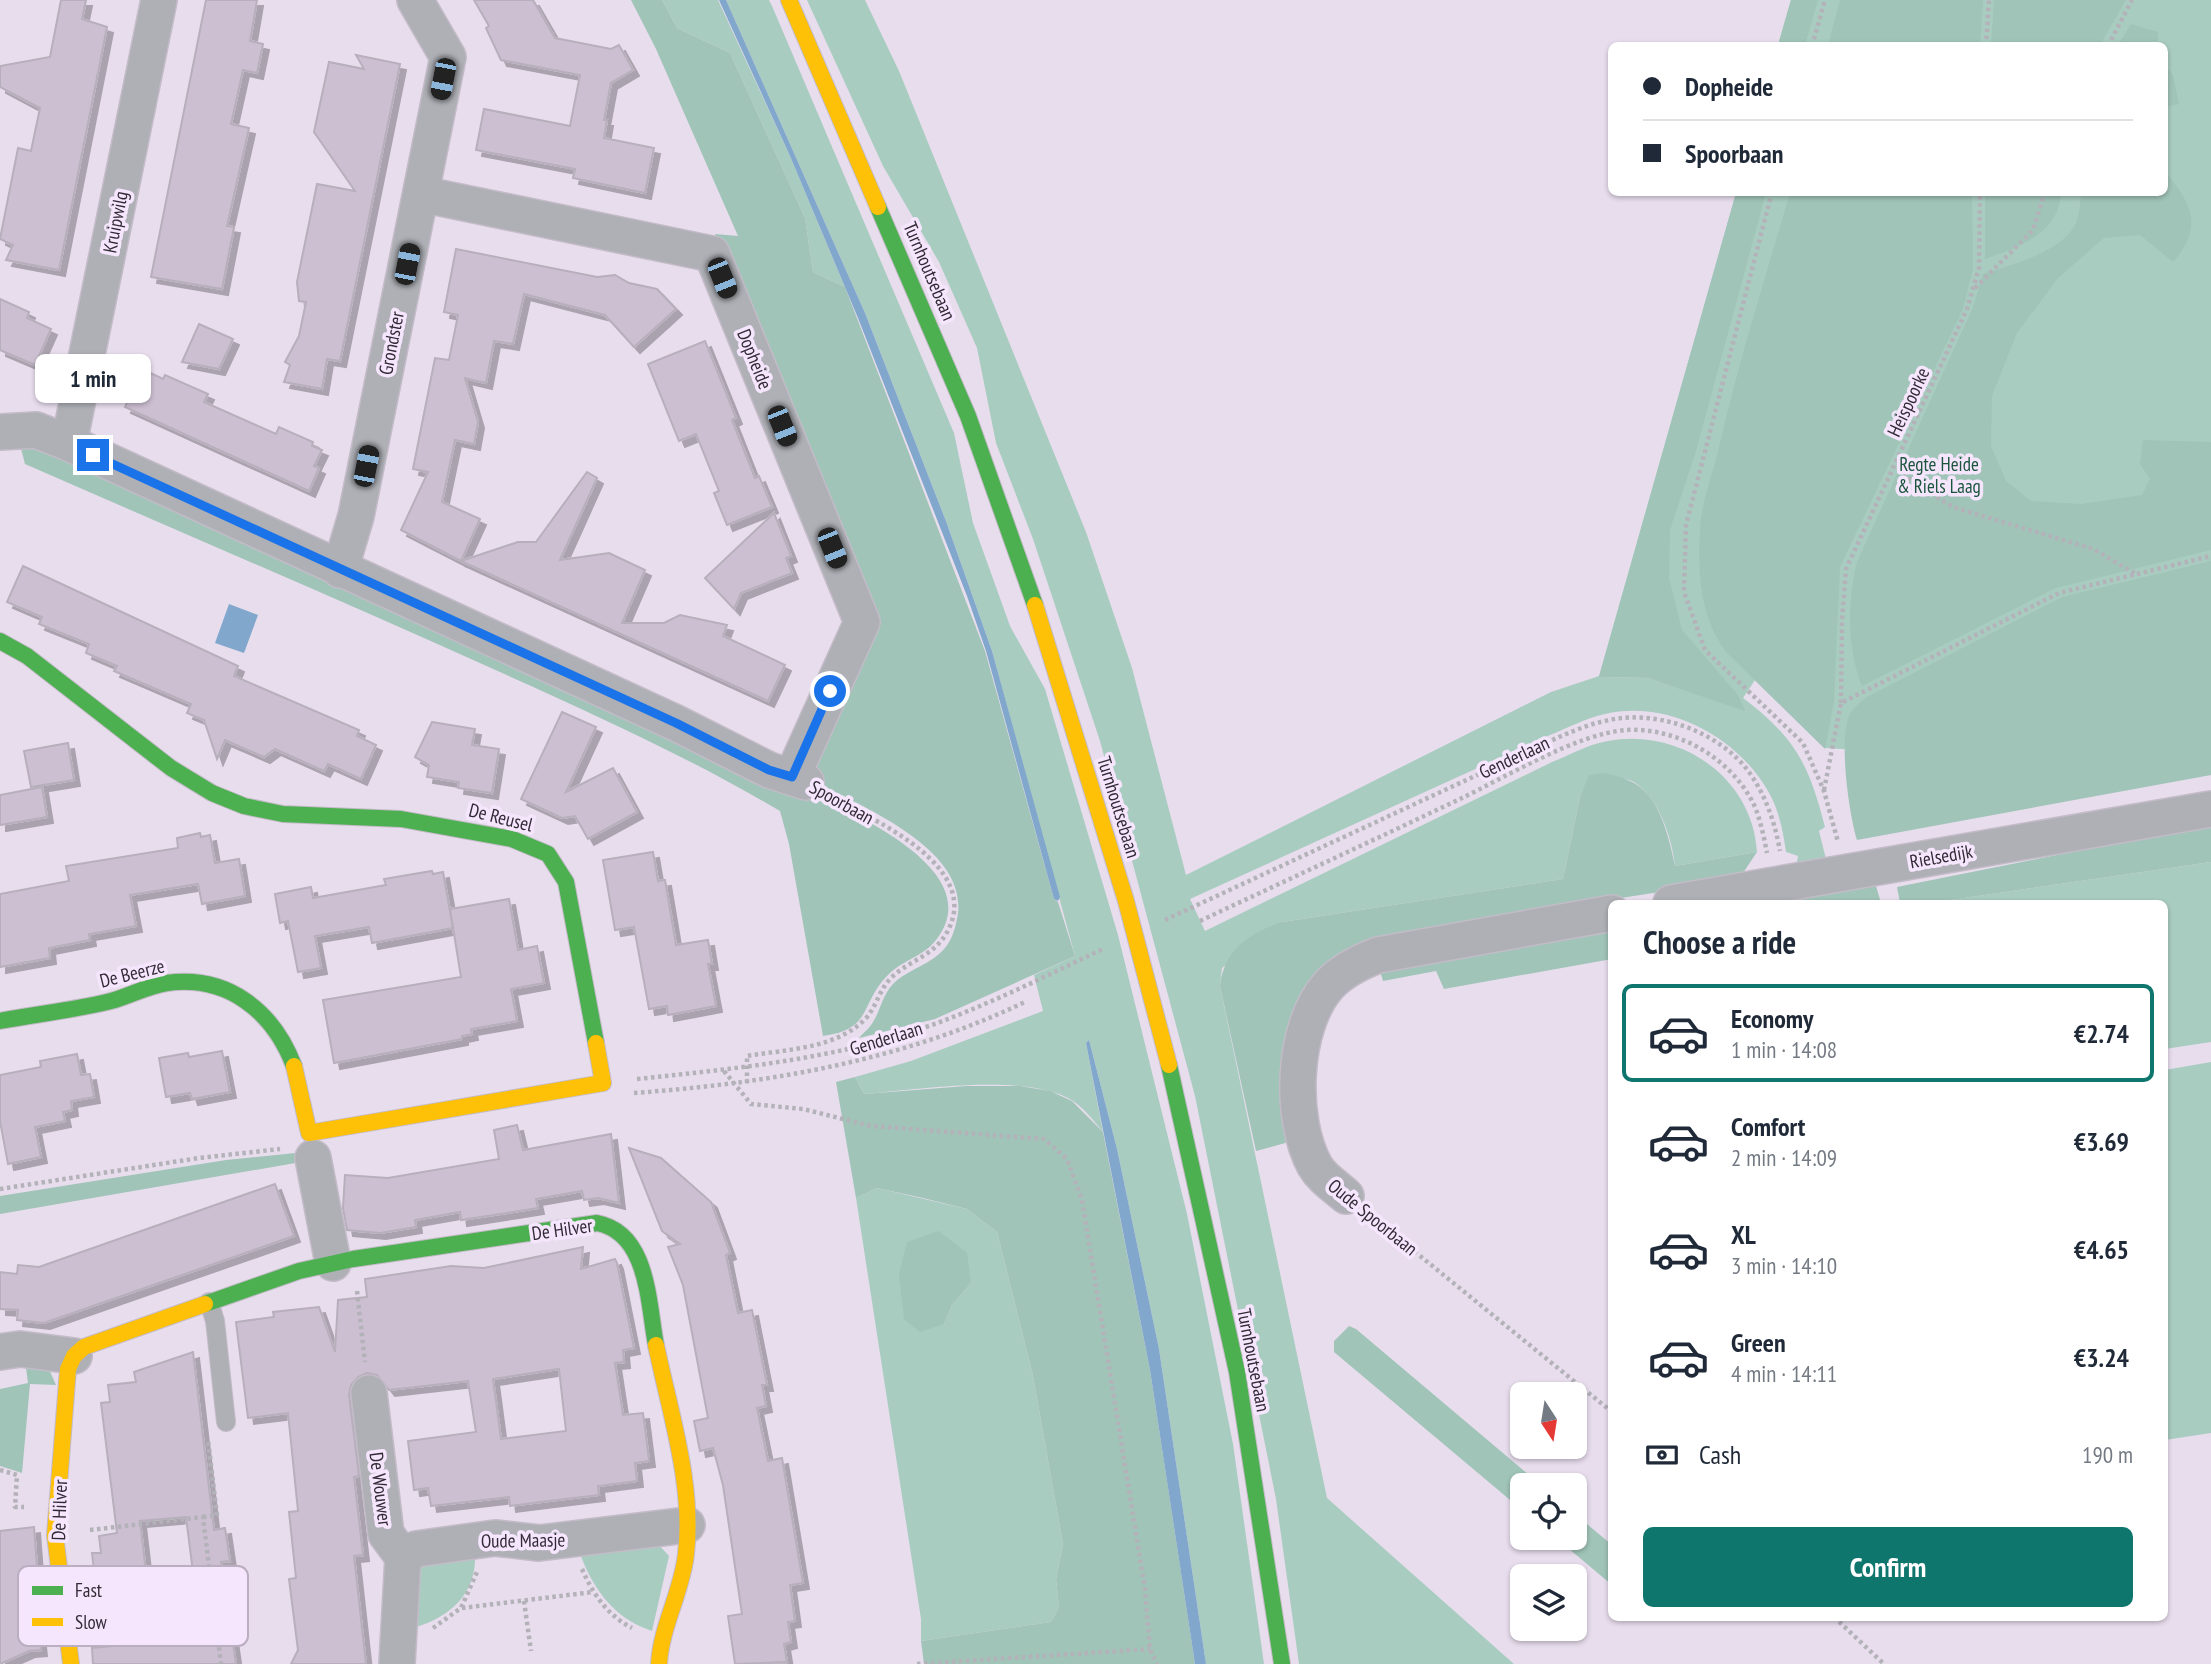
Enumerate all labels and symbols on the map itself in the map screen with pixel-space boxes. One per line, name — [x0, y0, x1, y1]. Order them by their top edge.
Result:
car — [429, 56, 458, 102]
street label: Kruipwilg — [97, 189, 133, 255]
street label: Turnhoutsebaan — [898, 218, 962, 324]
car — [393, 241, 422, 287]
car — [705, 255, 740, 301]
street label: Grondster — [373, 309, 409, 377]
street label: Dopheide — [732, 325, 778, 393]
callout: 1 min — [35, 354, 151, 402]
street label: Heispoorke — [1882, 363, 1934, 440]
car — [765, 403, 800, 449]
route end — [77, 439, 109, 471]
car — [352, 443, 381, 489]
park label: Regte Heide & Riels Laag — [1897, 452, 1981, 498]
car — [815, 525, 850, 571]
route start — [814, 675, 846, 707]
street label: Genderlaan — [1475, 730, 1553, 784]
street label: Turnhoutsebaan — [1092, 753, 1146, 861]
street label: Spoorbaan — [806, 775, 878, 829]
street label: De Reusel — [467, 797, 536, 837]
street label: Rielsedijk — [1908, 839, 1975, 873]
street label: De Beerze — [97, 953, 167, 993]
street label: Genderlaan — [847, 1016, 925, 1060]
street label: Oude Spoorbaan — [1323, 1174, 1423, 1260]
street label: De Hilver — [530, 1213, 595, 1245]
street label: Turnhoutsebaan — [1232, 1306, 1276, 1414]
north arrow — [1510, 1382, 1587, 1460]
street label: De Wouwer — [365, 1451, 398, 1528]
street label: De Hilver — [46, 1478, 72, 1541]
street label: Oude Maasje — [481, 1527, 566, 1553]
legend — [18, 1566, 248, 1646]
text: Fast — [75, 1578, 103, 1602]
text: Slow — [75, 1610, 108, 1634]

